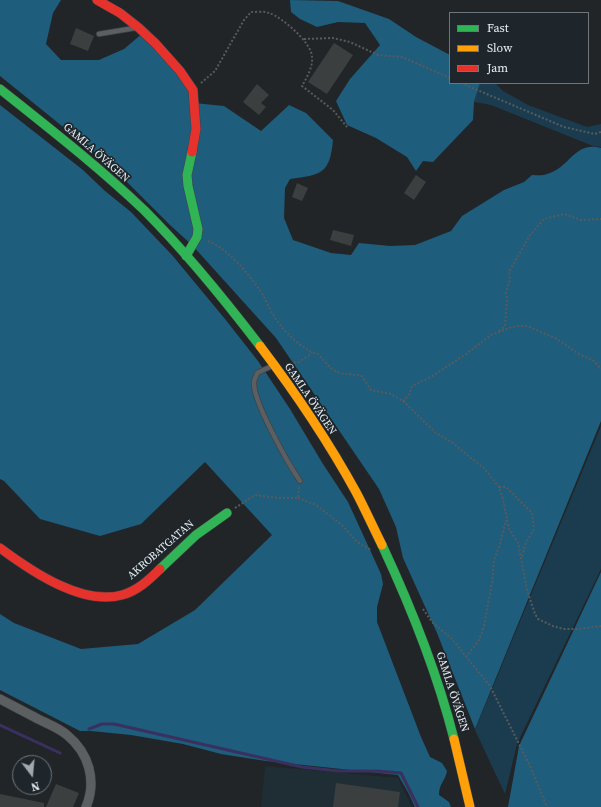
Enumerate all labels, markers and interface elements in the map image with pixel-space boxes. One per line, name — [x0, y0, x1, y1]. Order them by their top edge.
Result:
legend — [449, 12, 589, 84]
text: Fast — [487, 20, 509, 36]
text: Slow — [487, 40, 512, 56]
text: Jam — [487, 60, 508, 76]
street label: GAMLA ÖVÄGEN — [60, 121, 132, 185]
street label: GAMLA ÖVÄGEN — [281, 361, 339, 437]
street label: AKROBATGATAN — [125, 517, 197, 583]
street label: GAMLA ÖVÄGEN — [433, 650, 471, 734]
north arrow — [12, 755, 52, 795]
text: N — [29, 778, 41, 794]

